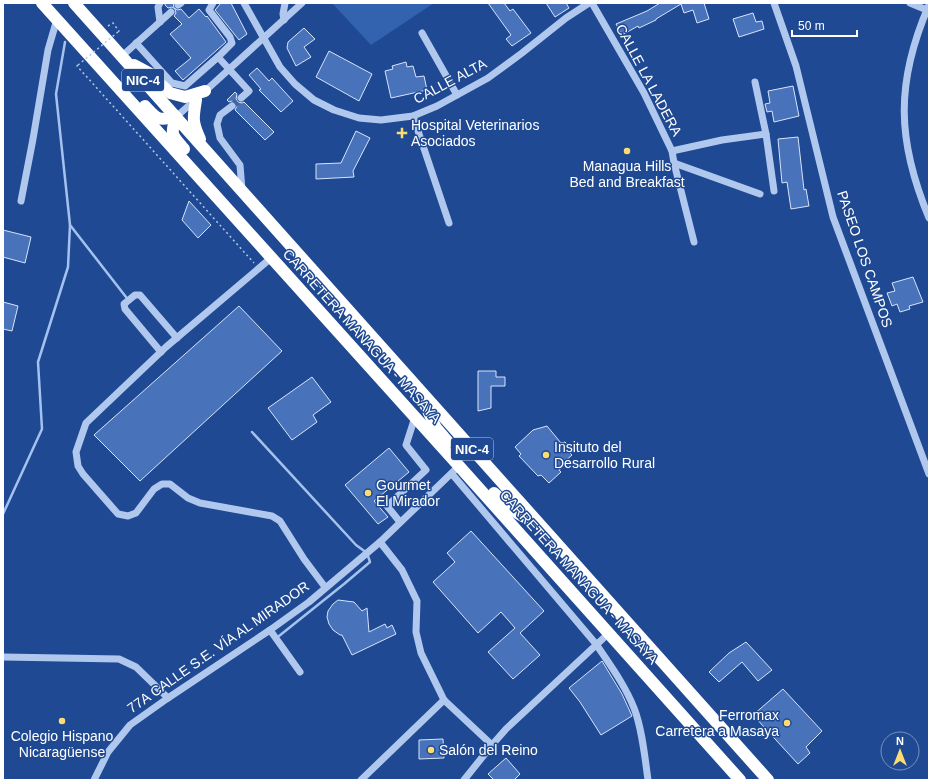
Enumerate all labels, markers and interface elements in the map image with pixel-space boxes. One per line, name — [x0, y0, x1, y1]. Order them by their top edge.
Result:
scale bar — [792, 12, 857, 38]
text: 50 m — [798, 19, 825, 33]
street label: CALLE LA LADERA — [613, 21, 686, 139]
street label: CALLE ALTA — [411, 55, 490, 107]
road number: NIC-4 — [122, 69, 164, 91]
place label: Hospital Veterinarios Asociados — [411, 117, 539, 149]
marker: Hospital Veterinarios Asociados — [396, 127, 408, 139]
marker: Managua Hills Bed and Breakfast — [622, 146, 632, 156]
place label: Managua Hills Bed and Breakfast — [569, 158, 685, 190]
street label: PASEO LOS CAMPOS — [834, 188, 896, 330]
street label: CARRETERA MANAGUA - MASAYA — [280, 246, 445, 427]
road number: NIC-4 — [451, 438, 493, 460]
place label: Insituto del Desarrollo Rural — [554, 439, 655, 471]
marker: Insituto del Desarrollo Rural — [541, 450, 551, 460]
place label: Gourmet El Mirador — [376, 477, 440, 509]
street label: CARRETERA MANAGUA - MASAYA — [497, 487, 662, 668]
marker: Gourmet El Mirador — [363, 488, 373, 498]
street label: 77A CALLE S.E. VÍA AL MIRADOR — [124, 578, 312, 716]
place label: Ferromax Carretera a Masaya — [655, 707, 779, 739]
marker: Colegio Hispano Nicaragüense — [57, 716, 67, 726]
marker: Ferromax Carretera a Masaya — [782, 718, 792, 728]
place label: Colegio Hispano Nicaragüense — [11, 728, 114, 760]
north arrow — [880, 731, 920, 771]
text: N — [896, 735, 904, 747]
place label: Salón del Reino — [439, 742, 538, 758]
marker: Salón del Reino — [426, 745, 436, 755]

